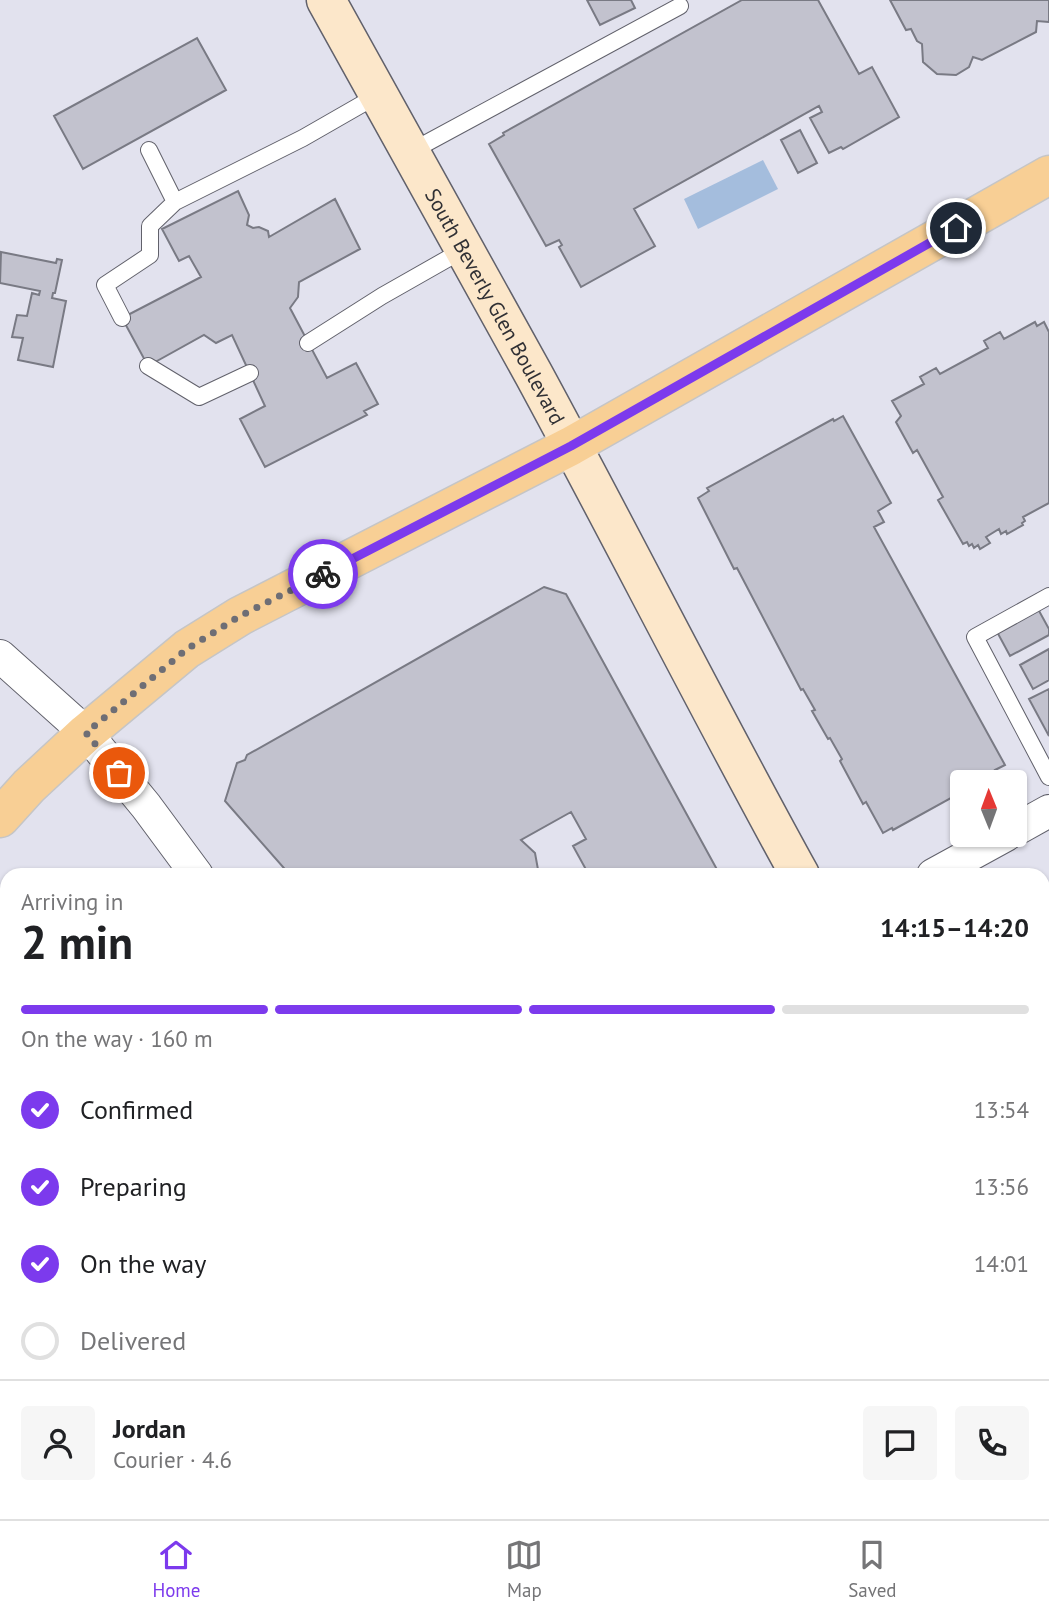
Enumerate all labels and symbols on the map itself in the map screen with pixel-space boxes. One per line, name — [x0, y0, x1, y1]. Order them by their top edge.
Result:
street label: South Beverly Glen Boulevard — [419, 183, 572, 429]
pin — [926, 198, 986, 258]
courier — [288, 539, 358, 609]
pin — [89, 743, 149, 803]
north arrow — [950, 770, 1027, 847]

